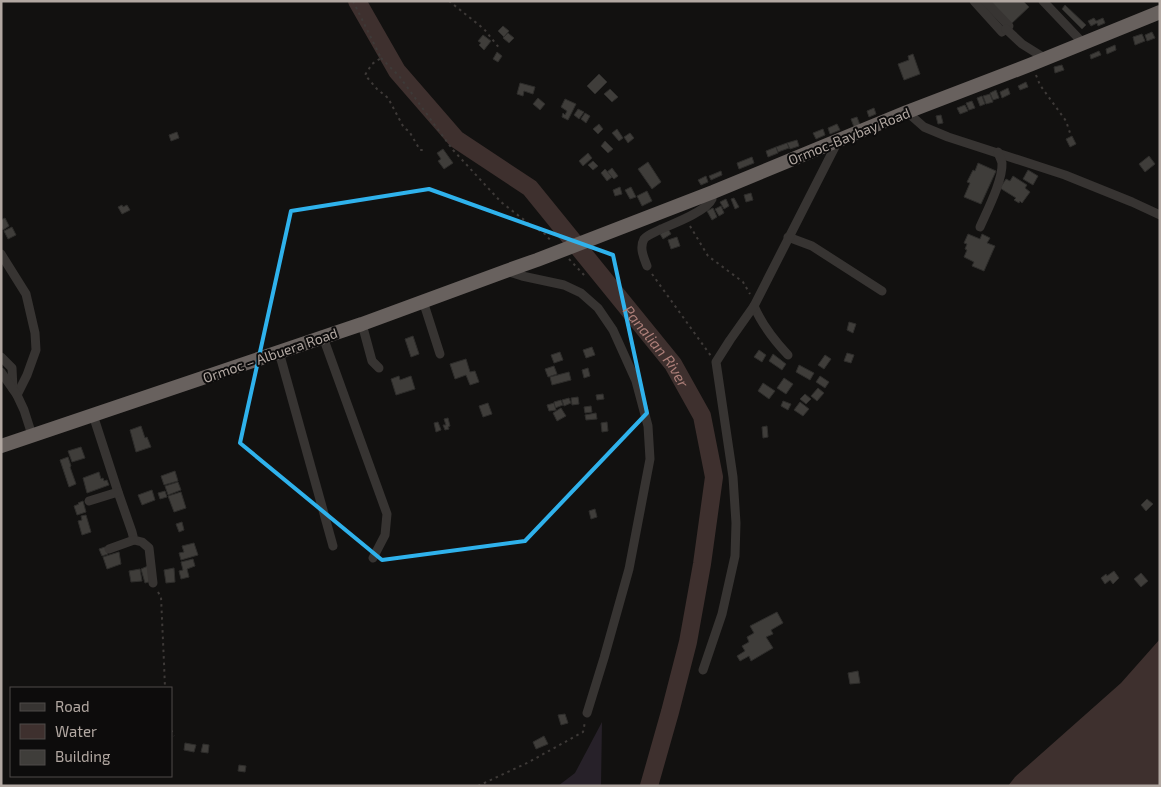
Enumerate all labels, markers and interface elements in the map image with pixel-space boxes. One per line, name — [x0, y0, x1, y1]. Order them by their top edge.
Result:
street label: Ormoc-Baybay Road — [786, 104, 912, 168]
water label: Panalian River — [620, 301, 694, 391]
street label: Ormoc – Albuera Road — [200, 324, 340, 386]
legend — [10, 687, 172, 777]
text: Road — [55, 697, 90, 715]
text: Water — [55, 722, 97, 740]
text: Building — [55, 747, 111, 765]

